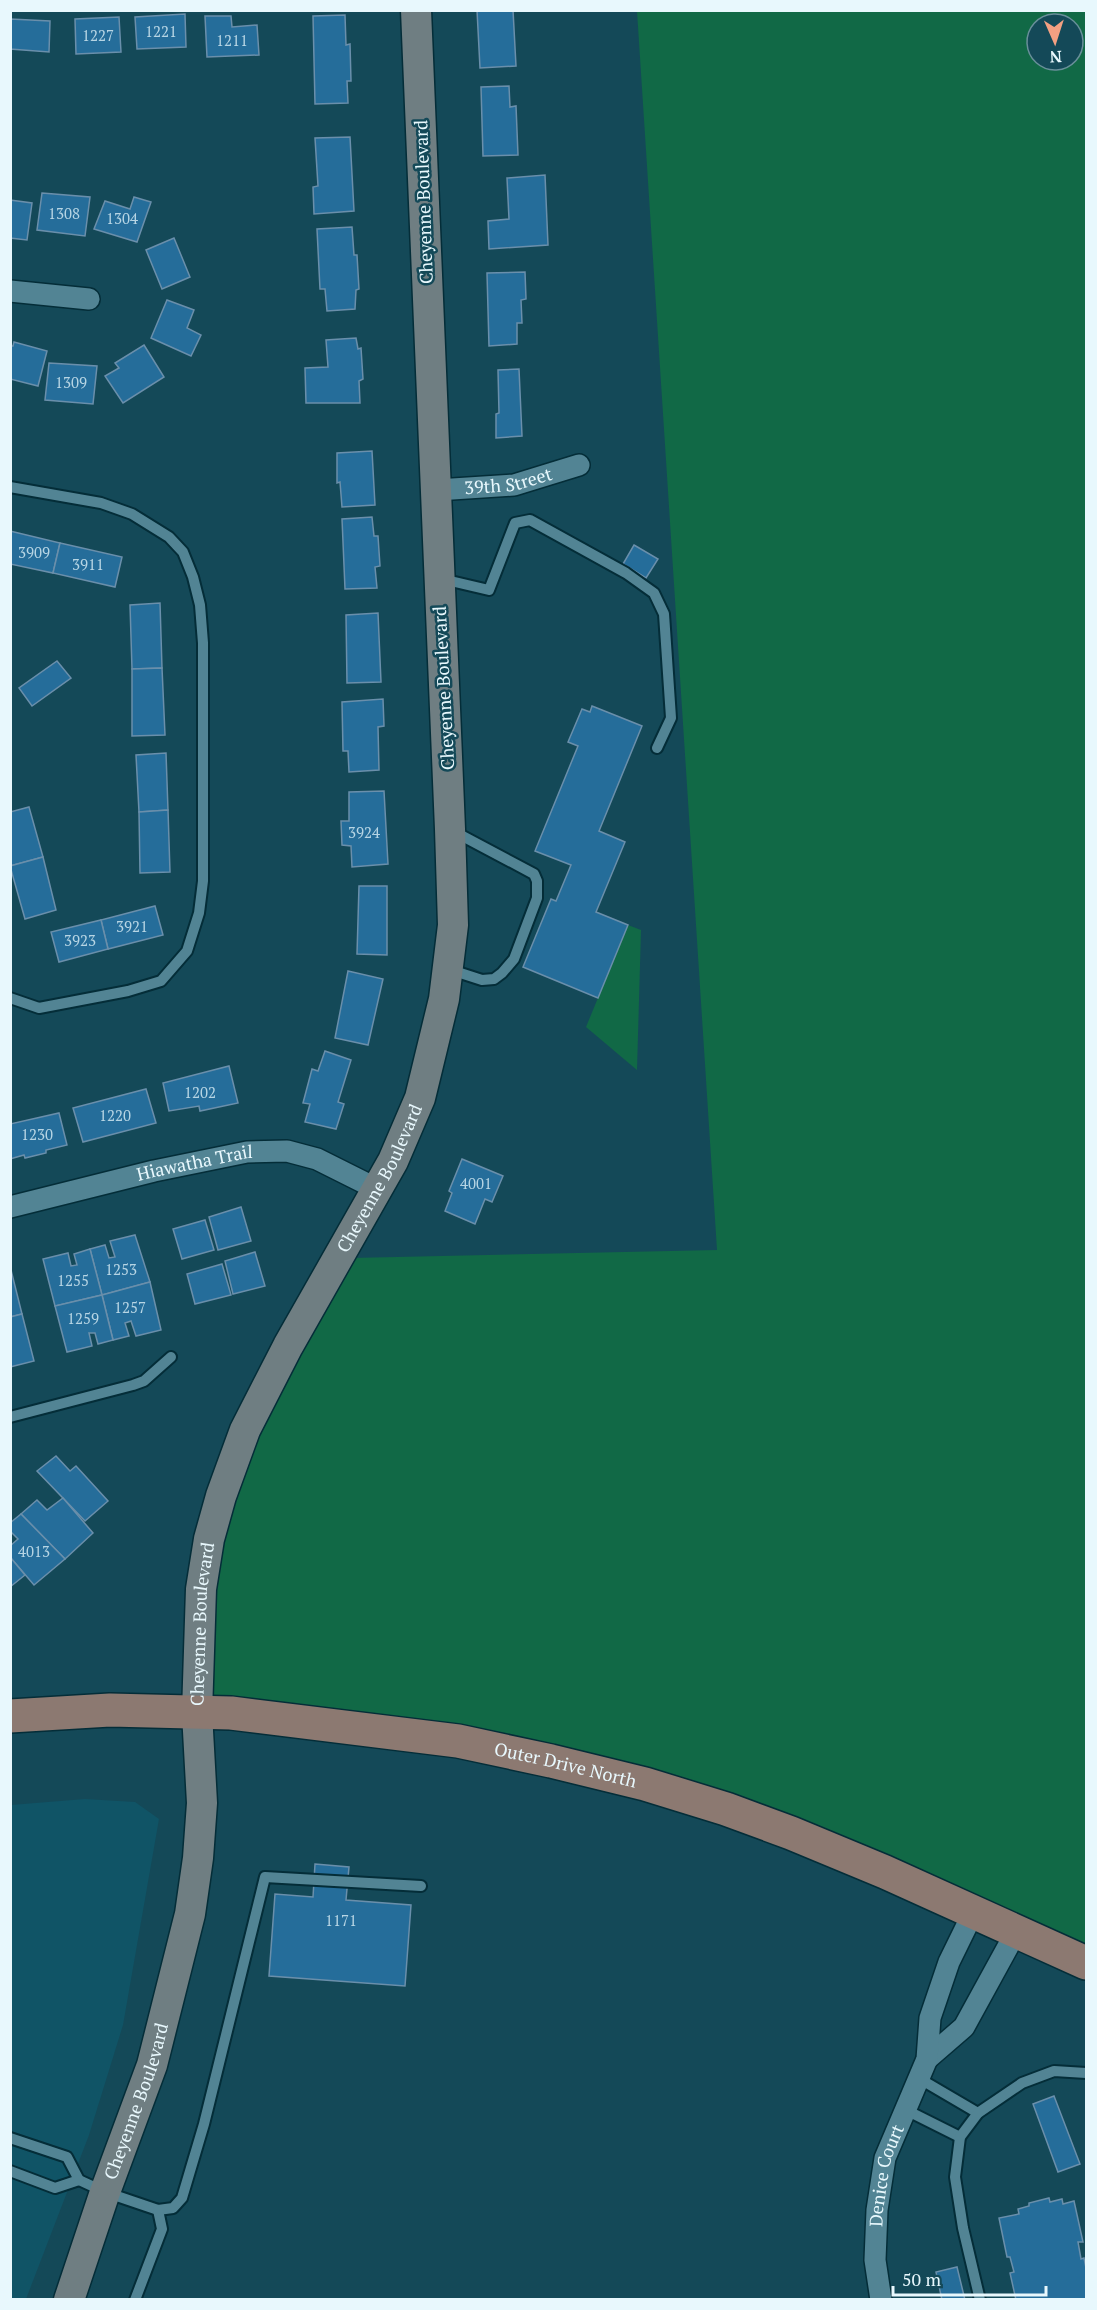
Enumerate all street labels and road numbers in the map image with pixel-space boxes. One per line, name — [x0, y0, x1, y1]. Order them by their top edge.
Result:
street label: Cheyenne Boulevard — [408, 120, 438, 284]
street label: 39th Street — [464, 461, 555, 499]
street label: Cheyenne Boulevard — [427, 605, 459, 771]
street label: Cheyenne Boulevard — [331, 1100, 427, 1257]
street label: Hiawatha Trail — [134, 1139, 253, 1186]
street label: Cheyenne Boulevard — [184, 1540, 219, 1706]
street label: Outer Drive North — [492, 1736, 640, 1793]
street label: Cheyenne Boulevard — [98, 2020, 173, 2183]
street label: Denice Court — [863, 2120, 909, 2227]

